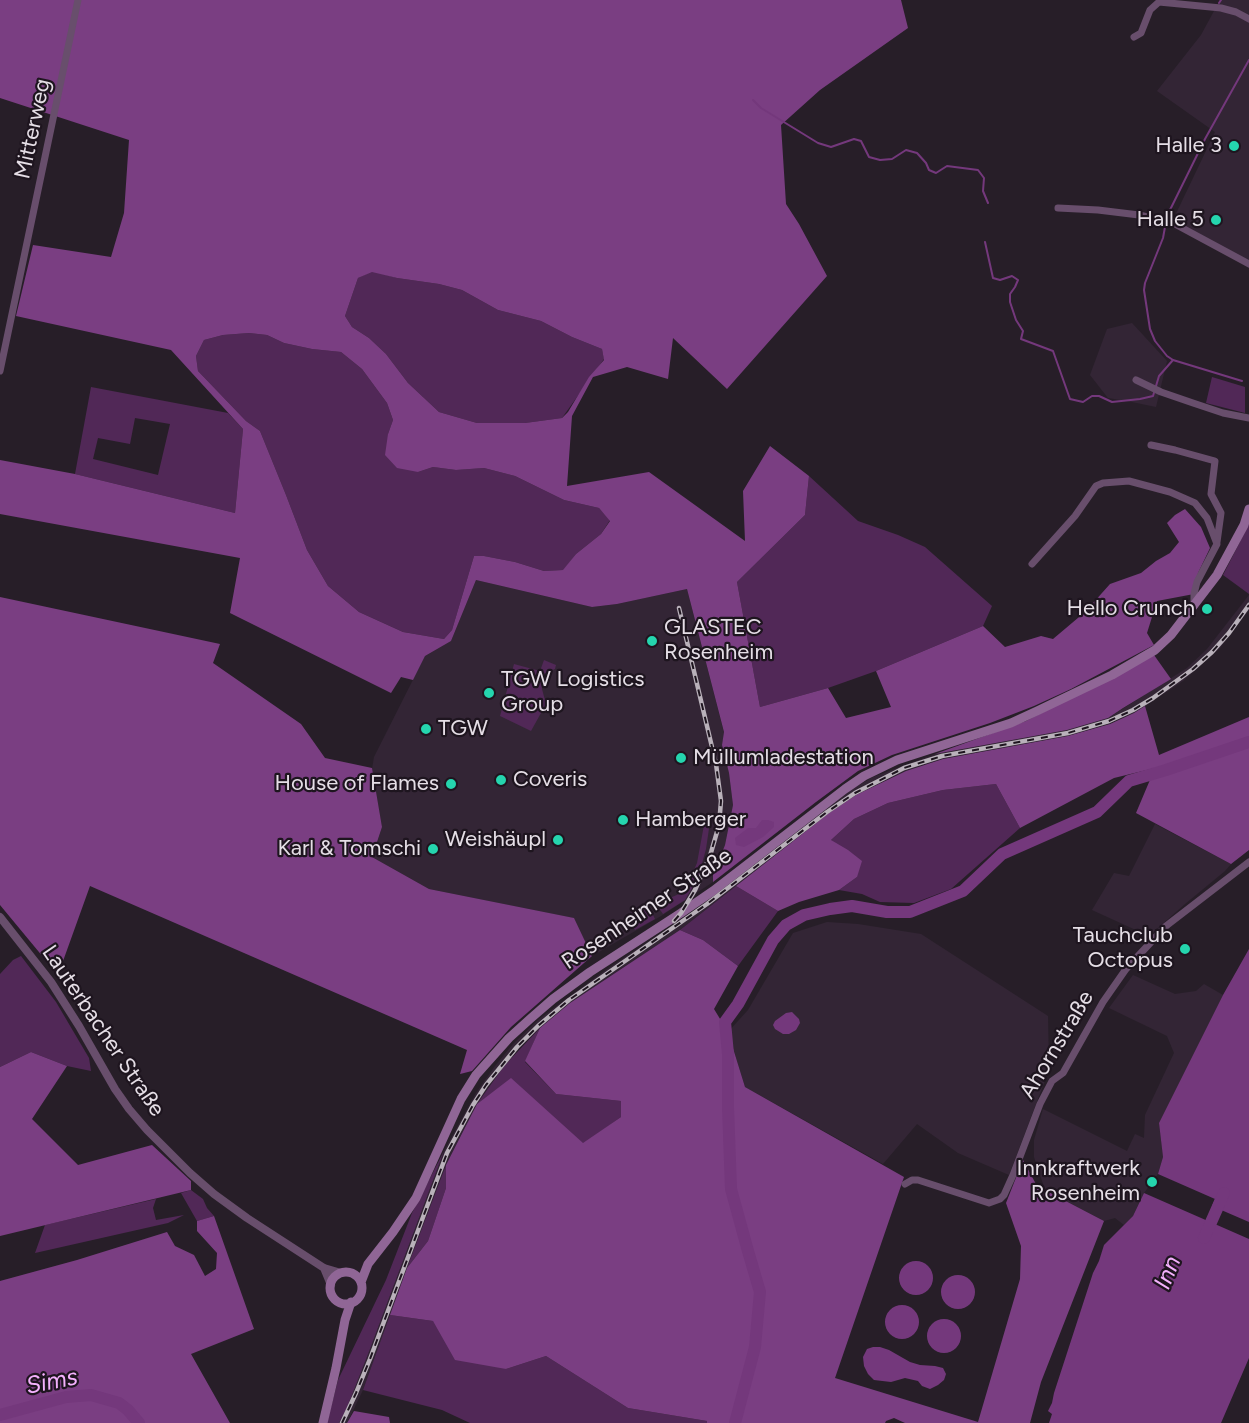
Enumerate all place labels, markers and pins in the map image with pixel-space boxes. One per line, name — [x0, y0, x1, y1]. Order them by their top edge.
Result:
place label: Halle 3 — [1155, 133, 1222, 159]
marker: Halle 3 — [1227, 139, 1241, 153]
place label: Halle 5 — [1136, 207, 1204, 233]
marker: Halle 5 — [1209, 213, 1223, 227]
place label: Hello Crunch — [1067, 596, 1195, 622]
marker: Hello Crunch — [1200, 602, 1214, 616]
place label: GLASTEC Rosenheim — [664, 615, 773, 666]
marker: GLASTEC Rosenheim — [645, 634, 659, 648]
place label: TGW Logistics Group — [501, 667, 644, 718]
marker: TGW Logistics Group — [482, 686, 496, 700]
place label: TGW — [438, 716, 488, 742]
marker: TGW — [419, 722, 433, 736]
place label: Müllumladestation — [693, 745, 874, 771]
marker: Müllumladestation — [674, 751, 688, 765]
place label: Coveris — [513, 767, 587, 793]
place label: House of Flames — [274, 771, 439, 797]
marker: Coveris — [494, 773, 508, 787]
marker: House of Flames — [444, 777, 458, 791]
place label: Hamberger — [635, 807, 746, 833]
marker: Hamberger — [616, 813, 630, 827]
place label: Weishäupl — [445, 827, 546, 853]
marker: Weishäupl — [551, 833, 565, 847]
place label: Karl & Tomschi — [277, 836, 421, 862]
marker: Karl & Tomschi — [426, 842, 440, 856]
place label: Tauchclub Octopus — [1073, 923, 1173, 974]
marker: Tauchclub Octopus — [1178, 942, 1192, 956]
place label: Innkraftwerk Rosenheim — [1017, 1156, 1140, 1208]
marker: Innkraftwerk Rosenheim — [1145, 1175, 1159, 1189]

